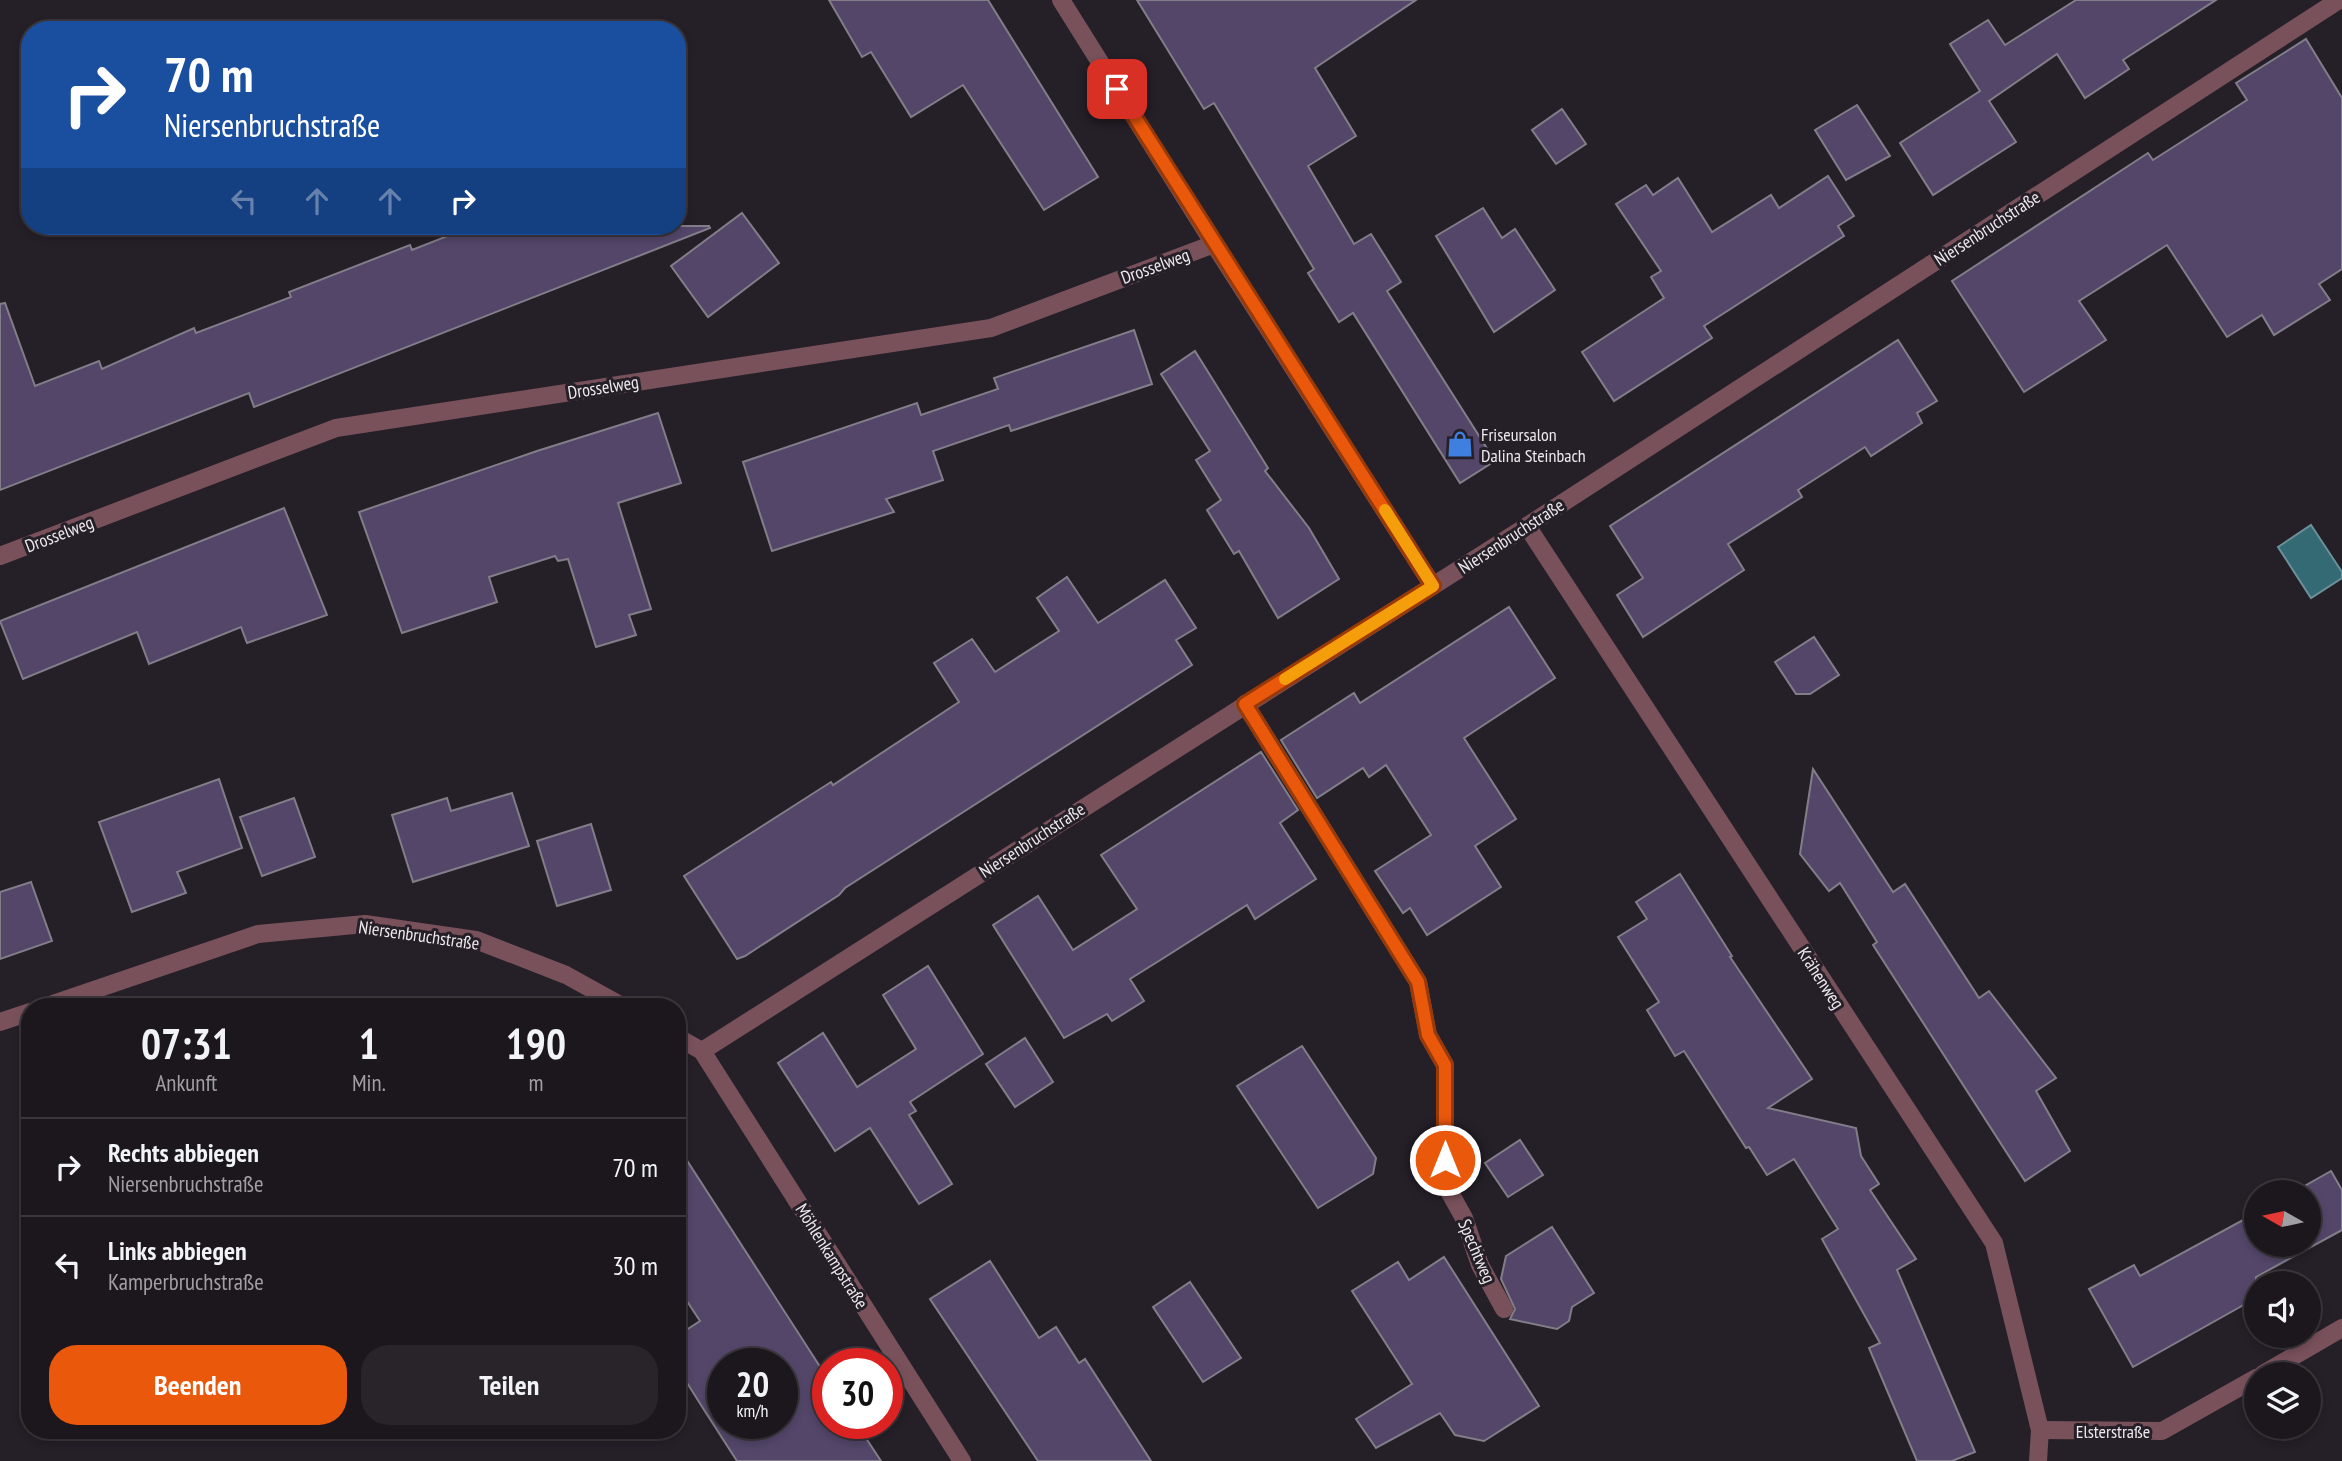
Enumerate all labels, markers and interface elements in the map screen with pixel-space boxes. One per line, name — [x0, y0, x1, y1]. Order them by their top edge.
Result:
text: 70 m — [164, 42, 253, 106]
icon: right — [49, 49, 140, 140]
pin — [1087, 59, 1147, 119]
icon: arrive — [1098, 70, 1136, 108]
text: Niersenbruchstraße — [164, 104, 380, 146]
icon: left — [225, 182, 263, 220]
icon: ahead — [298, 182, 336, 220]
icon: ahead — [371, 182, 409, 220]
icon: right — [444, 182, 482, 220]
street label: Niersenbruchstraße — [1930, 185, 2044, 271]
street label: Drosselweg — [1117, 243, 1193, 289]
street label: Drosselweg — [566, 370, 640, 404]
place label: Friseursalon Dalina Steinbach — [1481, 423, 1586, 467]
shop icon: Friseursalon Dalina Steinbach — [1445, 429, 1475, 459]
street label: Niersenbruchstraße — [1454, 493, 1568, 579]
street label: Drosselweg — [22, 510, 96, 558]
street label: Niersenbruchstraße — [975, 797, 1089, 883]
street label: Niersenbruchstraße — [357, 915, 481, 955]
street label: Krähenweg — [1792, 943, 1850, 1013]
text: 07:31 — [141, 1016, 232, 1071]
text: 1 — [359, 1016, 379, 1071]
text: 190 — [506, 1016, 566, 1071]
text: Ankunft — [155, 1068, 217, 1097]
text: Min. — [352, 1068, 386, 1097]
text: m — [528, 1068, 543, 1097]
position arrow — [1408, 1123, 1482, 1197]
text: Rechts abbiegen — [108, 1136, 259, 1169]
icon: right — [49, 1148, 87, 1186]
text: 70 m — [612, 1151, 658, 1184]
text: Niersenbruchstraße — [108, 1169, 263, 1198]
north arrow — [2244, 1180, 2320, 1256]
map controls — [2244, 1180, 2321, 1439]
street label: Möhlenkampstraße — [791, 1199, 873, 1313]
street label: Spechtweg — [1453, 1215, 1501, 1287]
text: Links abbiegen — [108, 1234, 247, 1267]
icon: left — [49, 1246, 87, 1284]
text: 30 m — [612, 1249, 658, 1282]
text: Kamperbruchstraße — [108, 1267, 264, 1296]
button: sound — [2244, 1271, 2321, 1348]
button: Beenden — [49, 1345, 347, 1425]
button: Teilen — [361, 1345, 658, 1425]
speed limit sign: 30 — [812, 1348, 903, 1439]
text: 20 — [736, 1361, 769, 1407]
button: layers — [2244, 1362, 2321, 1439]
text: km/h — [737, 1399, 768, 1422]
street label: Elsterstraße — [2076, 1420, 2150, 1443]

